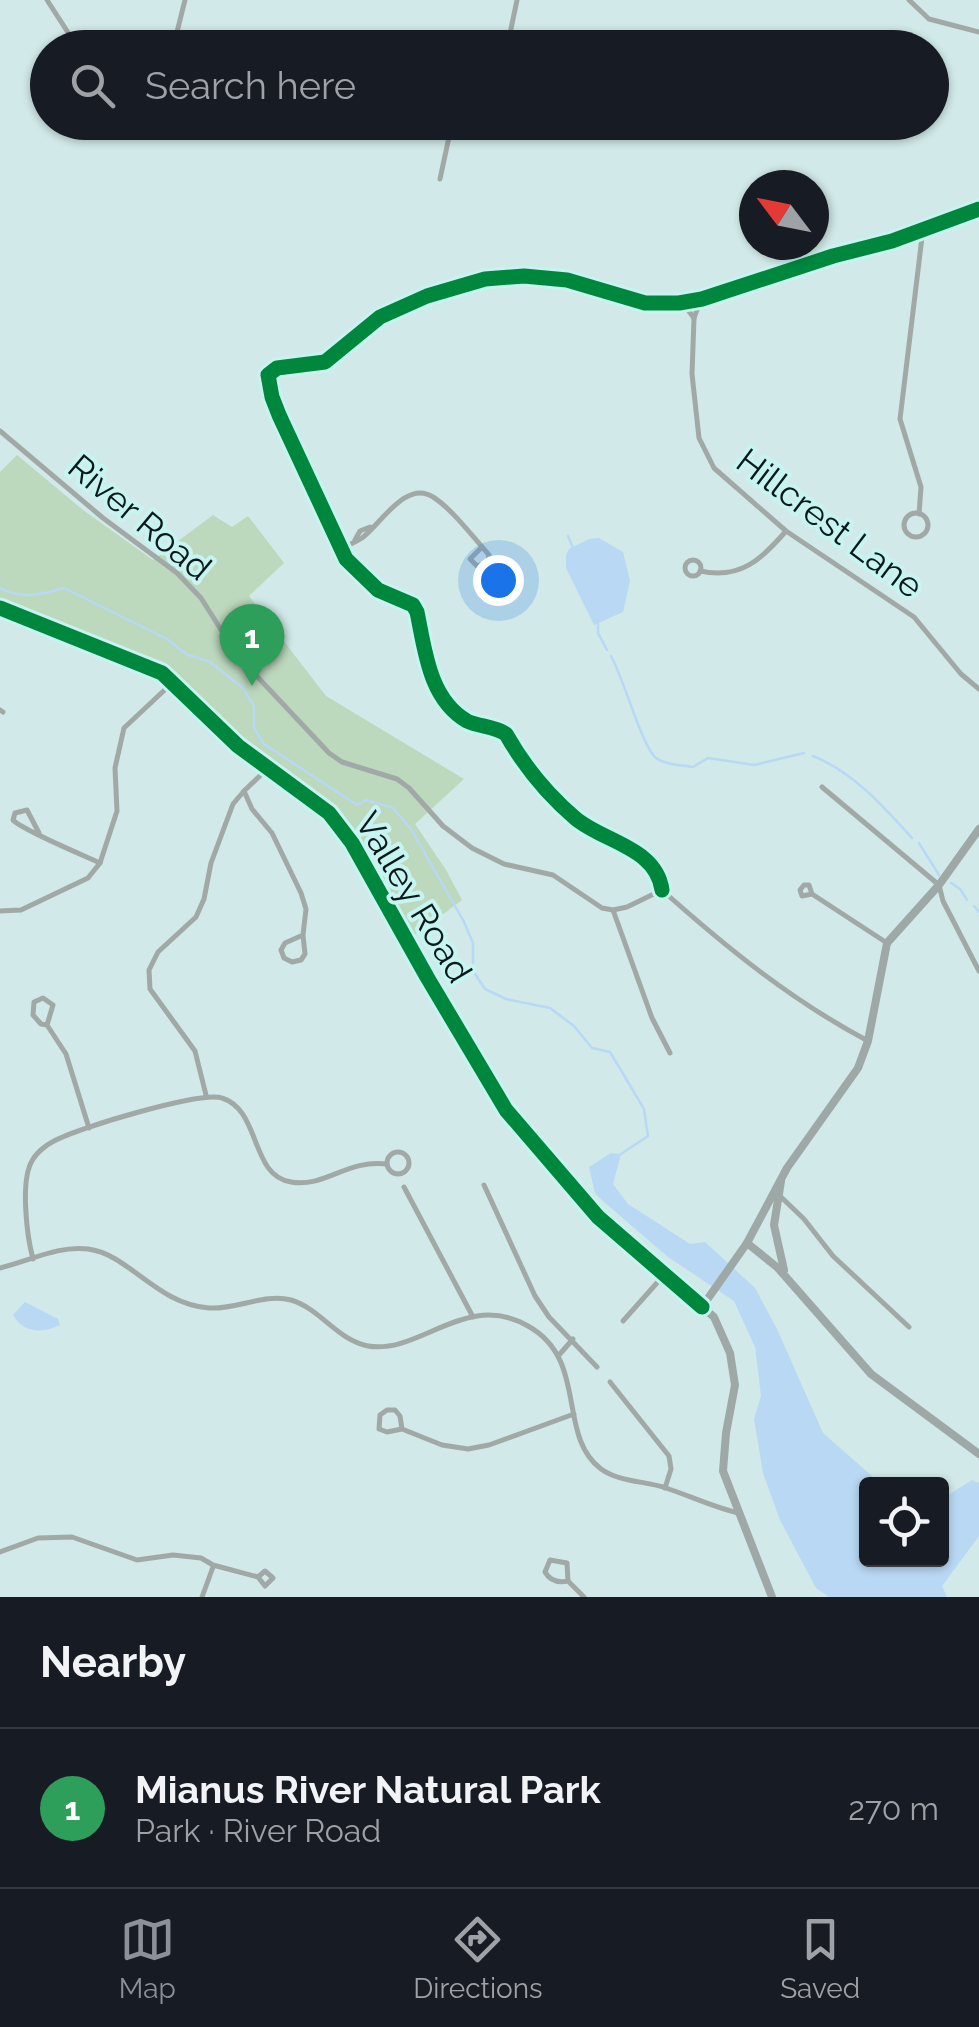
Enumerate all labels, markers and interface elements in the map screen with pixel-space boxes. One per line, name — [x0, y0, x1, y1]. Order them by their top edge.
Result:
search box — [30, 30, 949, 140]
icon: search — [65, 58, 120, 113]
text: Search here — [145, 63, 356, 108]
north arrow — [739, 170, 829, 260]
street label: Hillcrest Lane — [729, 440, 931, 606]
street label: River Road — [60, 446, 220, 588]
your location — [473, 555, 524, 606]
pin: 1 — [220, 604, 284, 686]
street label: Valley Road — [347, 805, 481, 989]
map controls — [859, 1477, 949, 1567]
button: locate — [859, 1477, 949, 1567]
text: Nearby — [40, 1638, 186, 1687]
text: Mianus River Natural Park — [135, 1767, 601, 1812]
text: 1 — [65, 1790, 80, 1827]
text: 270 m — [848, 1790, 939, 1827]
text: Park · River Road — [135, 1812, 381, 1849]
tab: Map — [119, 1912, 176, 2005]
tab: Directions — [413, 1912, 543, 2005]
tab: Saved — [780, 1912, 860, 2005]

